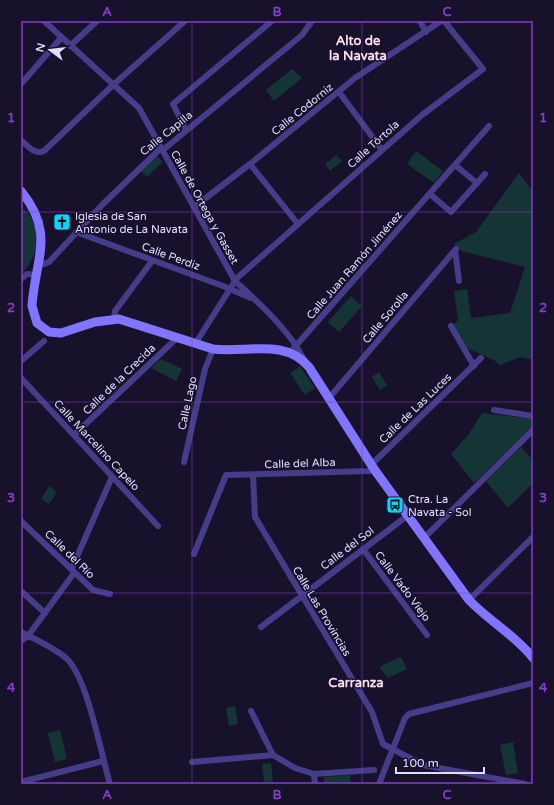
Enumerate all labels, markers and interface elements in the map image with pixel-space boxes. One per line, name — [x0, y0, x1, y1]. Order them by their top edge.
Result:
text: A — [102, 4, 112, 20]
text: B — [272, 4, 282, 20]
text: C — [442, 4, 452, 20]
north arrow — [30, 30, 70, 70]
district label: Alto de la Navata — [329, 33, 387, 64]
text: N — [33, 42, 48, 53]
street label: Calle Codorniz — [269, 80, 336, 138]
street label: Calle Capilla — [138, 108, 195, 158]
text: 1 — [7, 110, 15, 126]
text: 1 — [539, 110, 547, 126]
street label: Calle Tórtola — [345, 118, 402, 171]
street label: Calle de Ortega y Gasset — [168, 148, 241, 266]
street label: Calle Juan Ramón Jiménez — [304, 208, 405, 322]
place label: Iglesia de San Antonio de La Navata — [75, 210, 188, 236]
church icon: Iglesia de San Antonio de La Navata — [52, 212, 72, 232]
street label: Calle Perdiz — [140, 240, 202, 273]
street label: Calle Sorolla — [360, 289, 411, 346]
text: 2 — [7, 300, 15, 316]
text: 2 — [539, 300, 547, 316]
street label: Calle de la Crecida — [80, 341, 158, 417]
street label: Calle de Las Luces — [377, 371, 454, 446]
street label: Calle Lago — [175, 375, 200, 431]
street label: Calle Marcelino Capelo — [51, 397, 142, 494]
street label: Calle del Alba — [264, 456, 336, 471]
text: 3 — [7, 490, 15, 506]
text: 3 — [539, 490, 547, 506]
place label: Ctra. La Navata - Sol — [408, 493, 472, 519]
bus stop icon: Ctra. La Navata - Sol — [385, 495, 405, 515]
street label: Calle del Sol — [318, 524, 377, 573]
street label: Calle del Río — [42, 527, 98, 582]
street label: Calle Vado Viejo — [372, 549, 433, 624]
street label: Calle Las Provincias — [290, 564, 353, 658]
district label: Carranza — [328, 675, 384, 691]
text: 4 — [7, 680, 16, 696]
text: 4 — [539, 680, 548, 696]
scale bar — [396, 749, 484, 775]
text: 100 m — [402, 756, 439, 770]
text: A — [102, 787, 112, 803]
text: B — [272, 787, 282, 803]
text: C — [442, 787, 452, 803]

